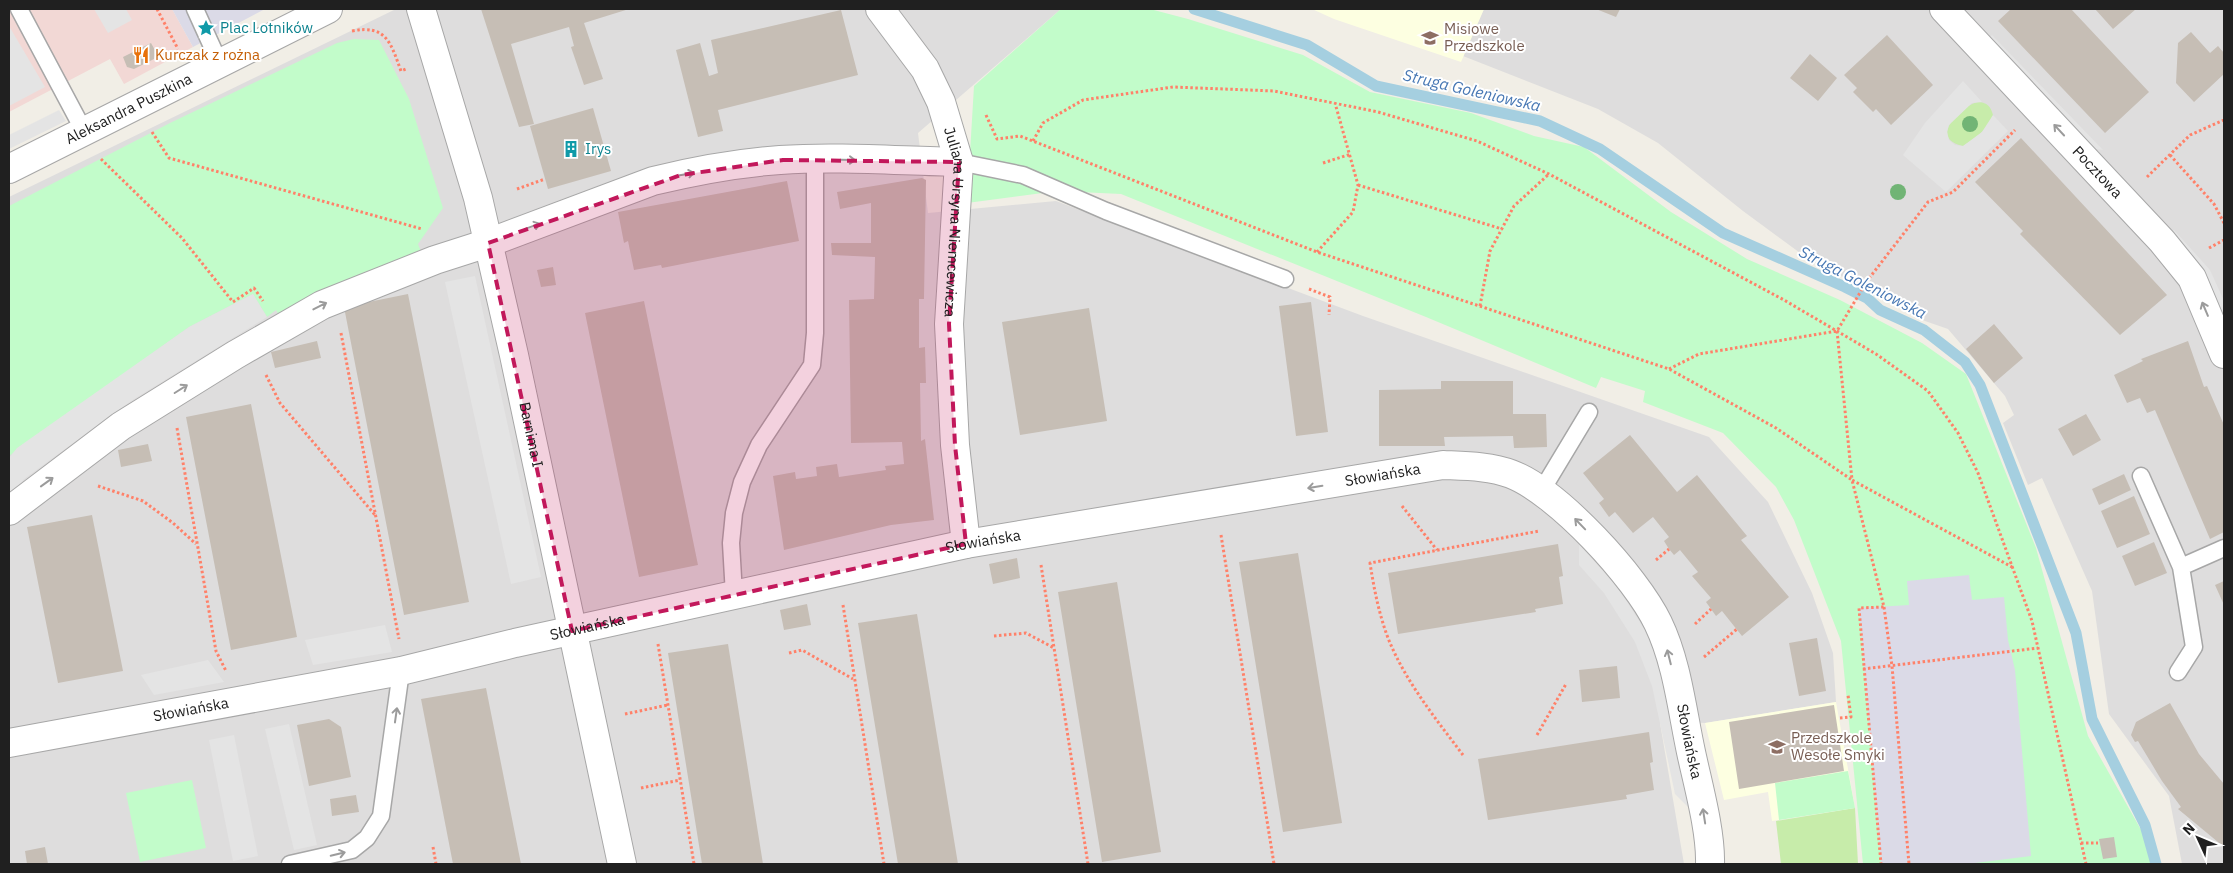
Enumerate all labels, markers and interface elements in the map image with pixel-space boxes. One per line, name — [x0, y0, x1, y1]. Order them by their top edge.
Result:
place icon: Plac Lotników — [196, 18, 216, 38]
place label: Plac Lotników — [220, 18, 314, 37]
place label: Misiowe Przedszkole — [1444, 19, 1525, 55]
school or university icon: Misiowe Przedszkole — [1420, 28, 1440, 48]
restaurant icon: Kurczak z rożna — [131, 45, 151, 65]
place label: Kurczak z rożna — [155, 45, 260, 64]
water label: Struga Goleniowska — [1401, 64, 1543, 116]
street label: Aleksandra Puszkina — [62, 69, 195, 148]
street label: Juliana Ursyna Niemcewicza — [940, 124, 969, 318]
one-way arrow — [2053, 124, 2065, 136]
building icon: Irys — [561, 139, 581, 159]
place label: Irys — [585, 139, 611, 158]
street label: Pocztowa — [2069, 142, 2127, 202]
one-way arrow — [840, 155, 856, 165]
one-way arrow — [679, 168, 695, 178]
one-way arrow — [525, 221, 541, 230]
water label: Struga Goleniowska — [1796, 241, 1930, 323]
one-way arrow — [313, 301, 328, 311]
one-way arrow — [2200, 302, 2210, 317]
one-way arrow — [173, 384, 187, 394]
street label: Barnima I — [515, 400, 548, 469]
street label: Słowiańska — [1343, 459, 1422, 490]
one-way arrow — [40, 476, 53, 487]
one-way arrow — [1307, 482, 1323, 492]
one-way arrow — [1574, 518, 1586, 531]
street label: Słowiańska — [944, 525, 1022, 557]
street label: Słowiańska — [548, 609, 626, 644]
one-way arrow — [1664, 650, 1673, 666]
street label: Słowiańska — [152, 693, 230, 725]
street label: Słowiańska — [1673, 702, 1707, 781]
one-way arrow — [391, 707, 401, 723]
place label: Przedszkole Wesołe Smyki — [1791, 728, 1885, 764]
school or university icon: Przedszkole Wesołe Smyki — [1767, 737, 1787, 757]
one-way arrow — [1698, 808, 1708, 824]
north arrow — [2173, 813, 2223, 863]
text: N — [2179, 819, 2199, 839]
one-way arrow — [330, 848, 346, 858]

